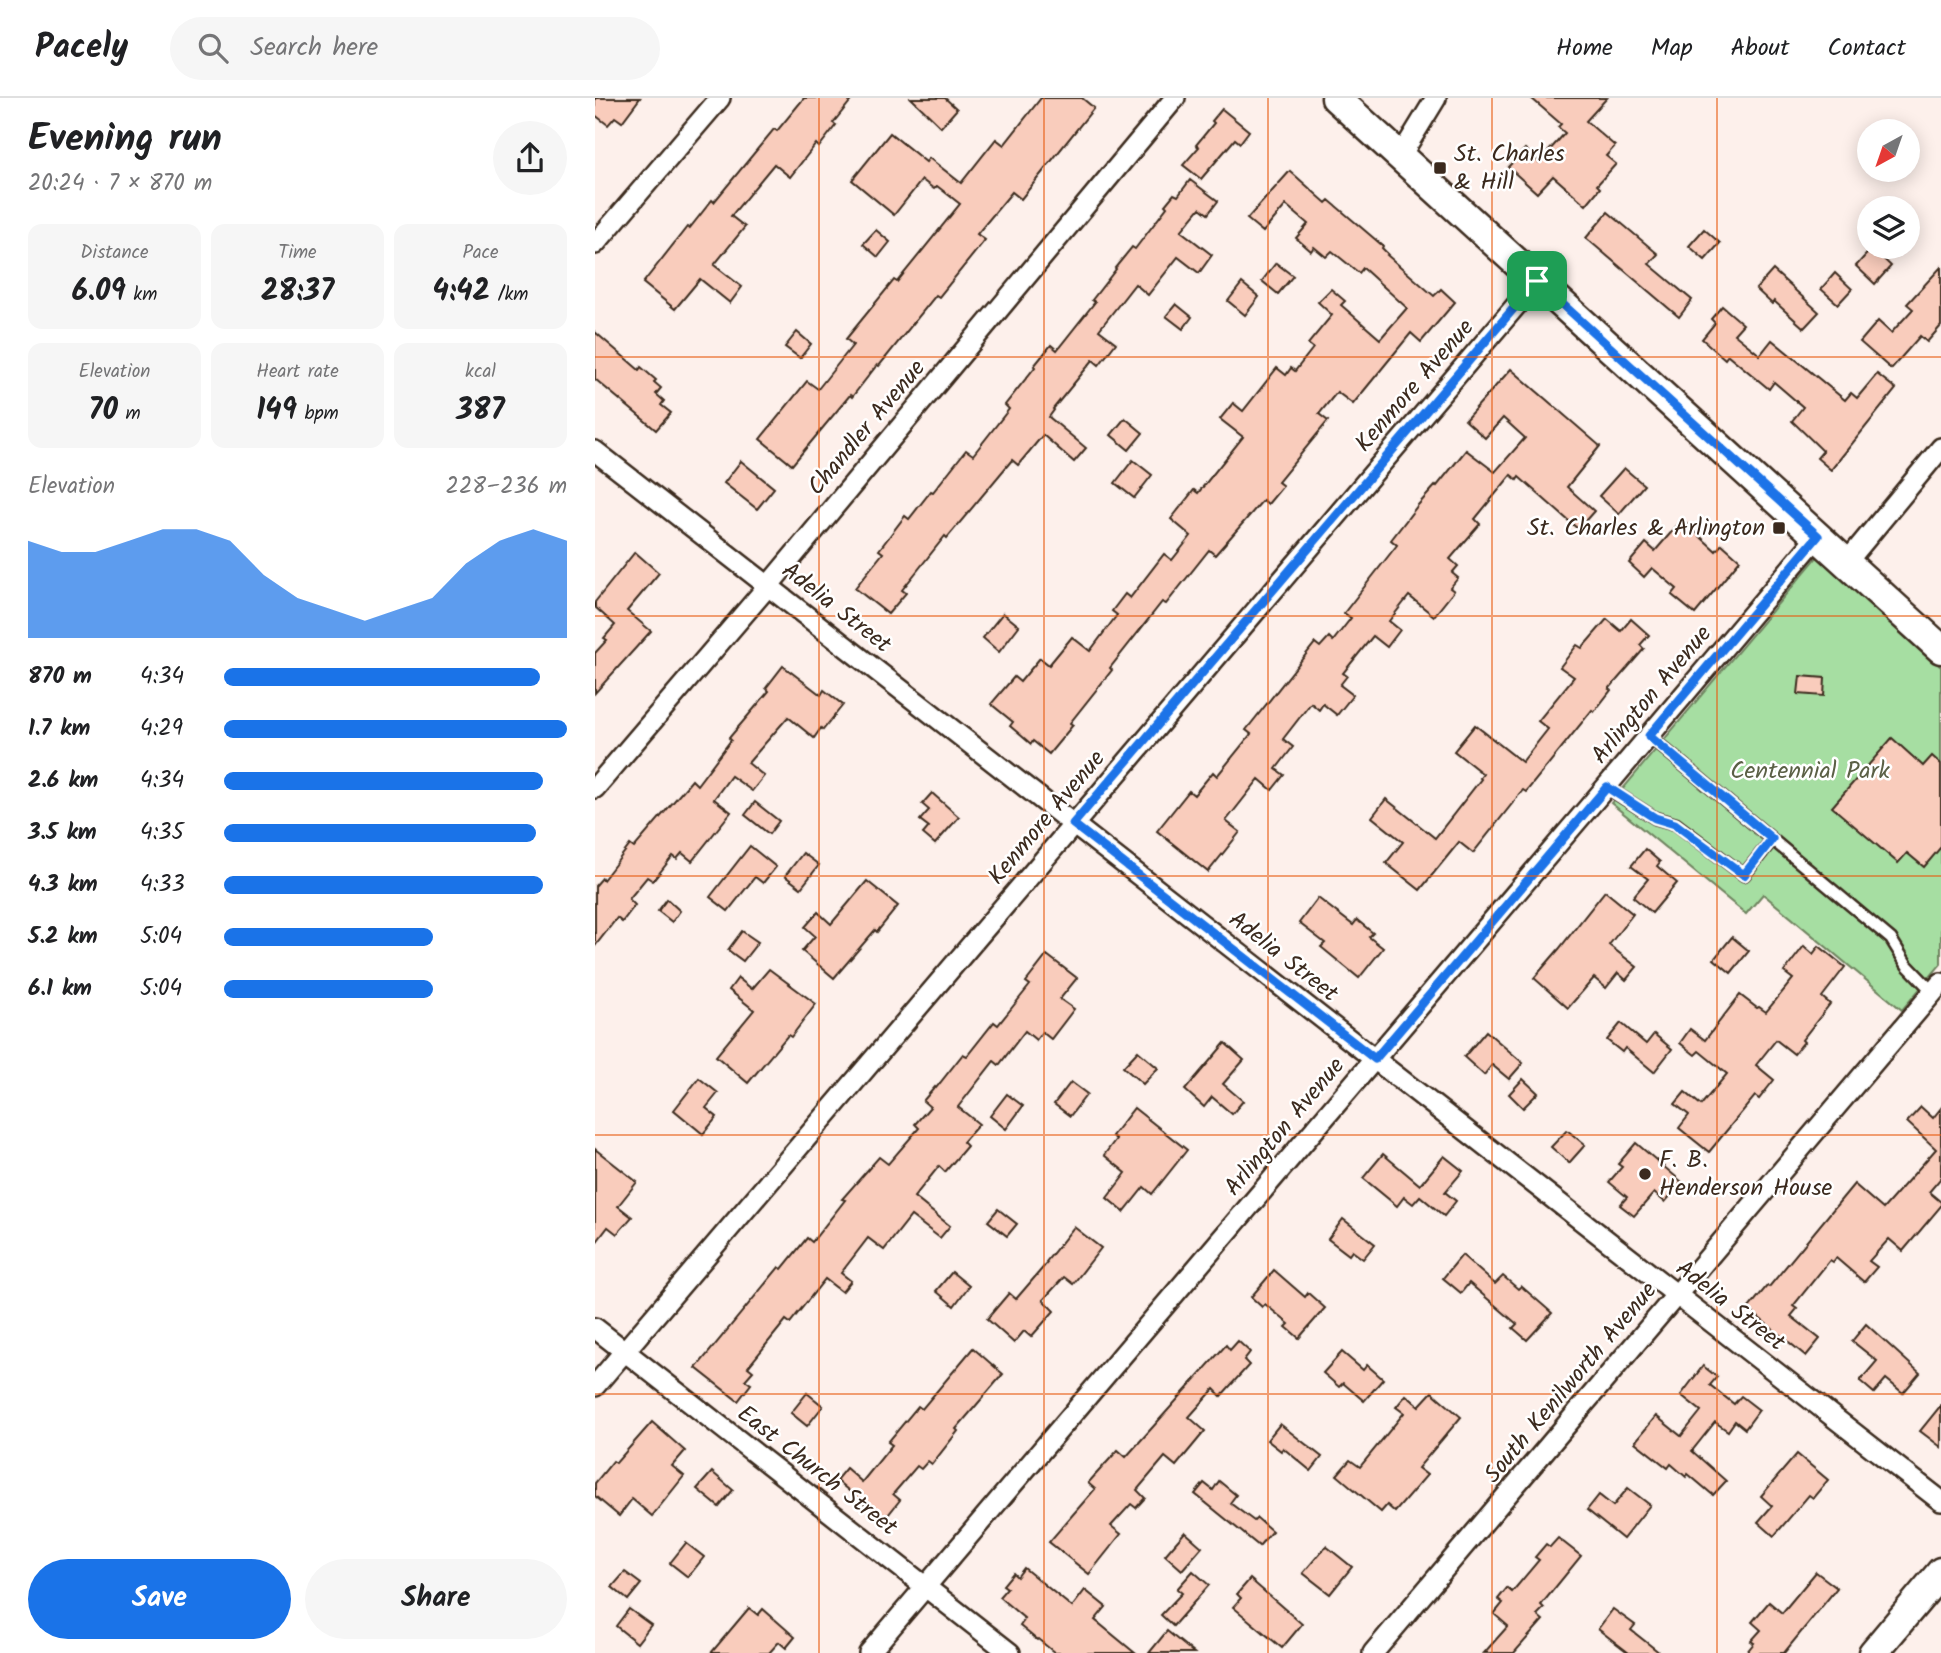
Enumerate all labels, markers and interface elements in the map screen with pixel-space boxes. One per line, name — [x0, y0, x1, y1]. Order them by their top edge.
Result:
search box — [170, 17, 660, 80]
text: Pacely — [35, 22, 128, 75]
text: Search here — [250, 27, 378, 69]
icon: search — [194, 29, 232, 67]
text: Home — [1556, 29, 1613, 68]
text: Map — [1651, 29, 1693, 68]
text: About — [1731, 29, 1789, 68]
text: Contact — [1827, 29, 1906, 68]
text: Evening run — [28, 110, 222, 170]
north arrow — [1857, 119, 1920, 182]
map controls — [1857, 119, 1920, 259]
button: share — [493, 121, 567, 195]
place label: St. Charles & Hill — [1454, 135, 1565, 202]
marker: St. Charles & Hill — [1432, 160, 1448, 176]
text: 20:24 · 7 × 870 m — [28, 166, 212, 202]
button: layers — [1857, 196, 1920, 259]
text: Distance — [80, 238, 149, 268]
text: Time — [278, 238, 317, 268]
text: Pace — [462, 238, 499, 268]
pin — [1507, 251, 1567, 311]
icon: arrive — [1518, 262, 1556, 300]
text: 6.09 — [72, 268, 126, 316]
text: 28:37 — [261, 268, 334, 316]
text: 4:42 — [433, 268, 490, 316]
text: km — [126, 280, 157, 310]
text: /km — [490, 280, 528, 310]
street label: Kenmore Avenue — [1346, 310, 1485, 462]
street label: Chandler Avenue — [798, 351, 936, 505]
text: Elevation — [79, 357, 150, 387]
text: Heart rate — [256, 357, 339, 387]
text: kcal — [465, 357, 496, 387]
text: 70 — [88, 387, 118, 435]
text: 149 — [256, 387, 297, 435]
text: 387 — [456, 387, 505, 435]
text: m — [118, 399, 141, 429]
text: bpm — [297, 399, 339, 429]
text: Elevation — [28, 469, 115, 505]
text: 228–236 m — [446, 469, 567, 505]
place label: St. Charles & Arlington — [1527, 509, 1765, 548]
marker: St. Charles & Arlington — [1771, 520, 1787, 536]
street label: Adelia Street — [772, 552, 900, 664]
street label: Arlington Avenue — [1582, 617, 1722, 773]
text: 870 m — [28, 659, 92, 695]
text: 4:34 — [140, 659, 184, 695]
text: 1.7 km — [28, 711, 90, 747]
text: 4:29 — [140, 711, 183, 747]
street label: Kenmore Avenue — [978, 741, 1116, 894]
park label: Centennial Park — [1730, 752, 1891, 791]
text: 2.6 km — [28, 763, 98, 799]
text: 4:34 — [140, 763, 184, 799]
text: 3.5 km — [28, 815, 97, 851]
text: 4:35 — [140, 815, 184, 851]
text: 4.3 km — [28, 867, 98, 903]
text: 4:33 — [140, 867, 185, 903]
street label: Adelia Street — [1219, 901, 1347, 1013]
text: 5.2 km — [28, 919, 98, 955]
text: 5:04 — [140, 919, 182, 955]
text: 6.1 km — [28, 971, 92, 1007]
text: 5:04 — [140, 971, 182, 1007]
street label: Arlington Avenue — [1215, 1049, 1355, 1205]
place label: F. B. Henderson House — [1659, 1141, 1833, 1208]
marker: F. B. Henderson House — [1637, 1166, 1653, 1182]
street label: Adelia Street — [1666, 1250, 1794, 1362]
street label: South Kenilworth Avenue — [1475, 1273, 1668, 1493]
street label: East Church Street — [728, 1396, 906, 1547]
button: Save — [28, 1559, 291, 1639]
button: Share — [305, 1559, 567, 1639]

